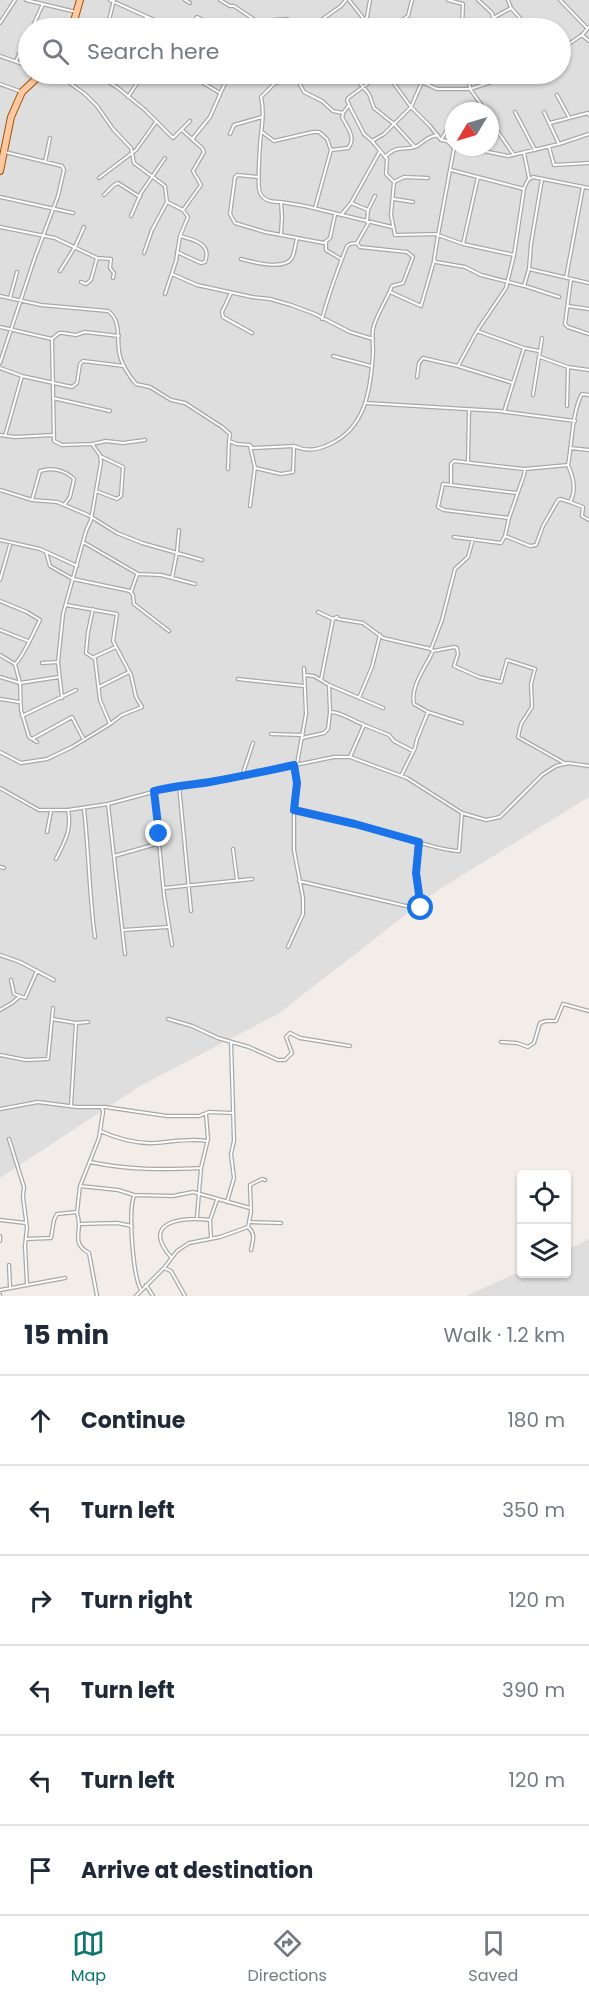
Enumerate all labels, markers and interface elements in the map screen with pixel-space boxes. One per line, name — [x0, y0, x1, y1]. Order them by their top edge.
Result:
search box — [18, 18, 571, 84]
icon: search — [39, 35, 72, 68]
text: Search here — [87, 36, 220, 67]
north arrow — [445, 102, 499, 156]
route end — [145, 820, 171, 846]
route start — [407, 894, 433, 920]
map controls — [517, 1170, 571, 1278]
button: locate — [517, 1170, 571, 1224]
button: layers — [517, 1224, 571, 1278]
text: 15 min — [24, 1317, 109, 1353]
text: Walk · 1.2 km — [443, 1321, 565, 1349]
icon: ahead — [24, 1404, 57, 1437]
text: Continue — [81, 1405, 185, 1436]
text: 180 m — [507, 1406, 565, 1434]
icon: left — [24, 1494, 57, 1527]
text: Turn left — [81, 1495, 175, 1526]
text: 350 m — [502, 1496, 565, 1524]
icon: right — [24, 1584, 57, 1617]
text: Turn right — [81, 1585, 192, 1616]
text: 120 m — [509, 1586, 565, 1614]
icon: left — [24, 1674, 57, 1707]
text: Turn left — [81, 1675, 175, 1706]
text: 390 m — [502, 1676, 565, 1704]
icon: left — [24, 1764, 57, 1797]
text: Turn left — [81, 1765, 175, 1796]
text: 120 m — [509, 1766, 565, 1794]
icon: arrive — [24, 1854, 57, 1887]
text: Arrive at destination — [81, 1855, 313, 1886]
tab: Map — [71, 1927, 106, 1988]
tab: Directions — [248, 1927, 327, 1988]
tab: Saved — [468, 1927, 518, 1988]

